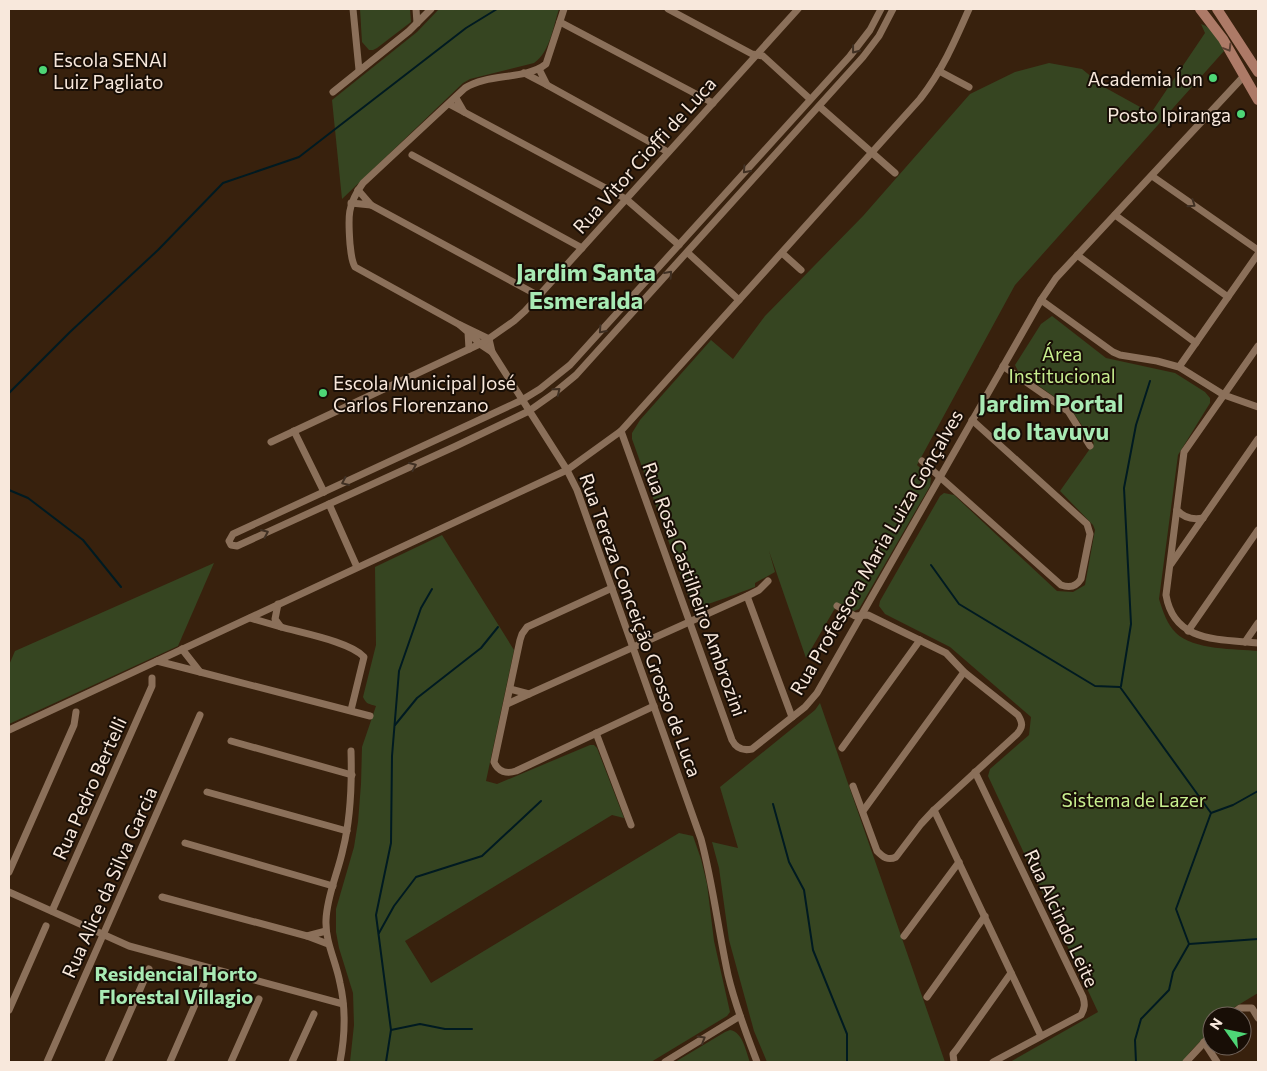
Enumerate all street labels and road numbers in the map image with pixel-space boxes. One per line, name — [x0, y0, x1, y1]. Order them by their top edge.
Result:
street label: Rua Vitor Cioffi de Luca — [568, 72, 720, 238]
street label: Rua Professora Maria Luiza Gonçalves — [785, 405, 967, 699]
street label: Rua Rosa Castilheiro Ambrozini — [638, 459, 752, 719]
street label: Rua Tereza Conceição Grosso de Luca — [575, 470, 707, 780]
street label: Rua Pedro Bertelli — [47, 713, 131, 863]
street label: Rua Alice da Silva Garcia — [56, 783, 162, 981]
street label: Rua Alcindo Leite — [1020, 845, 1104, 991]

